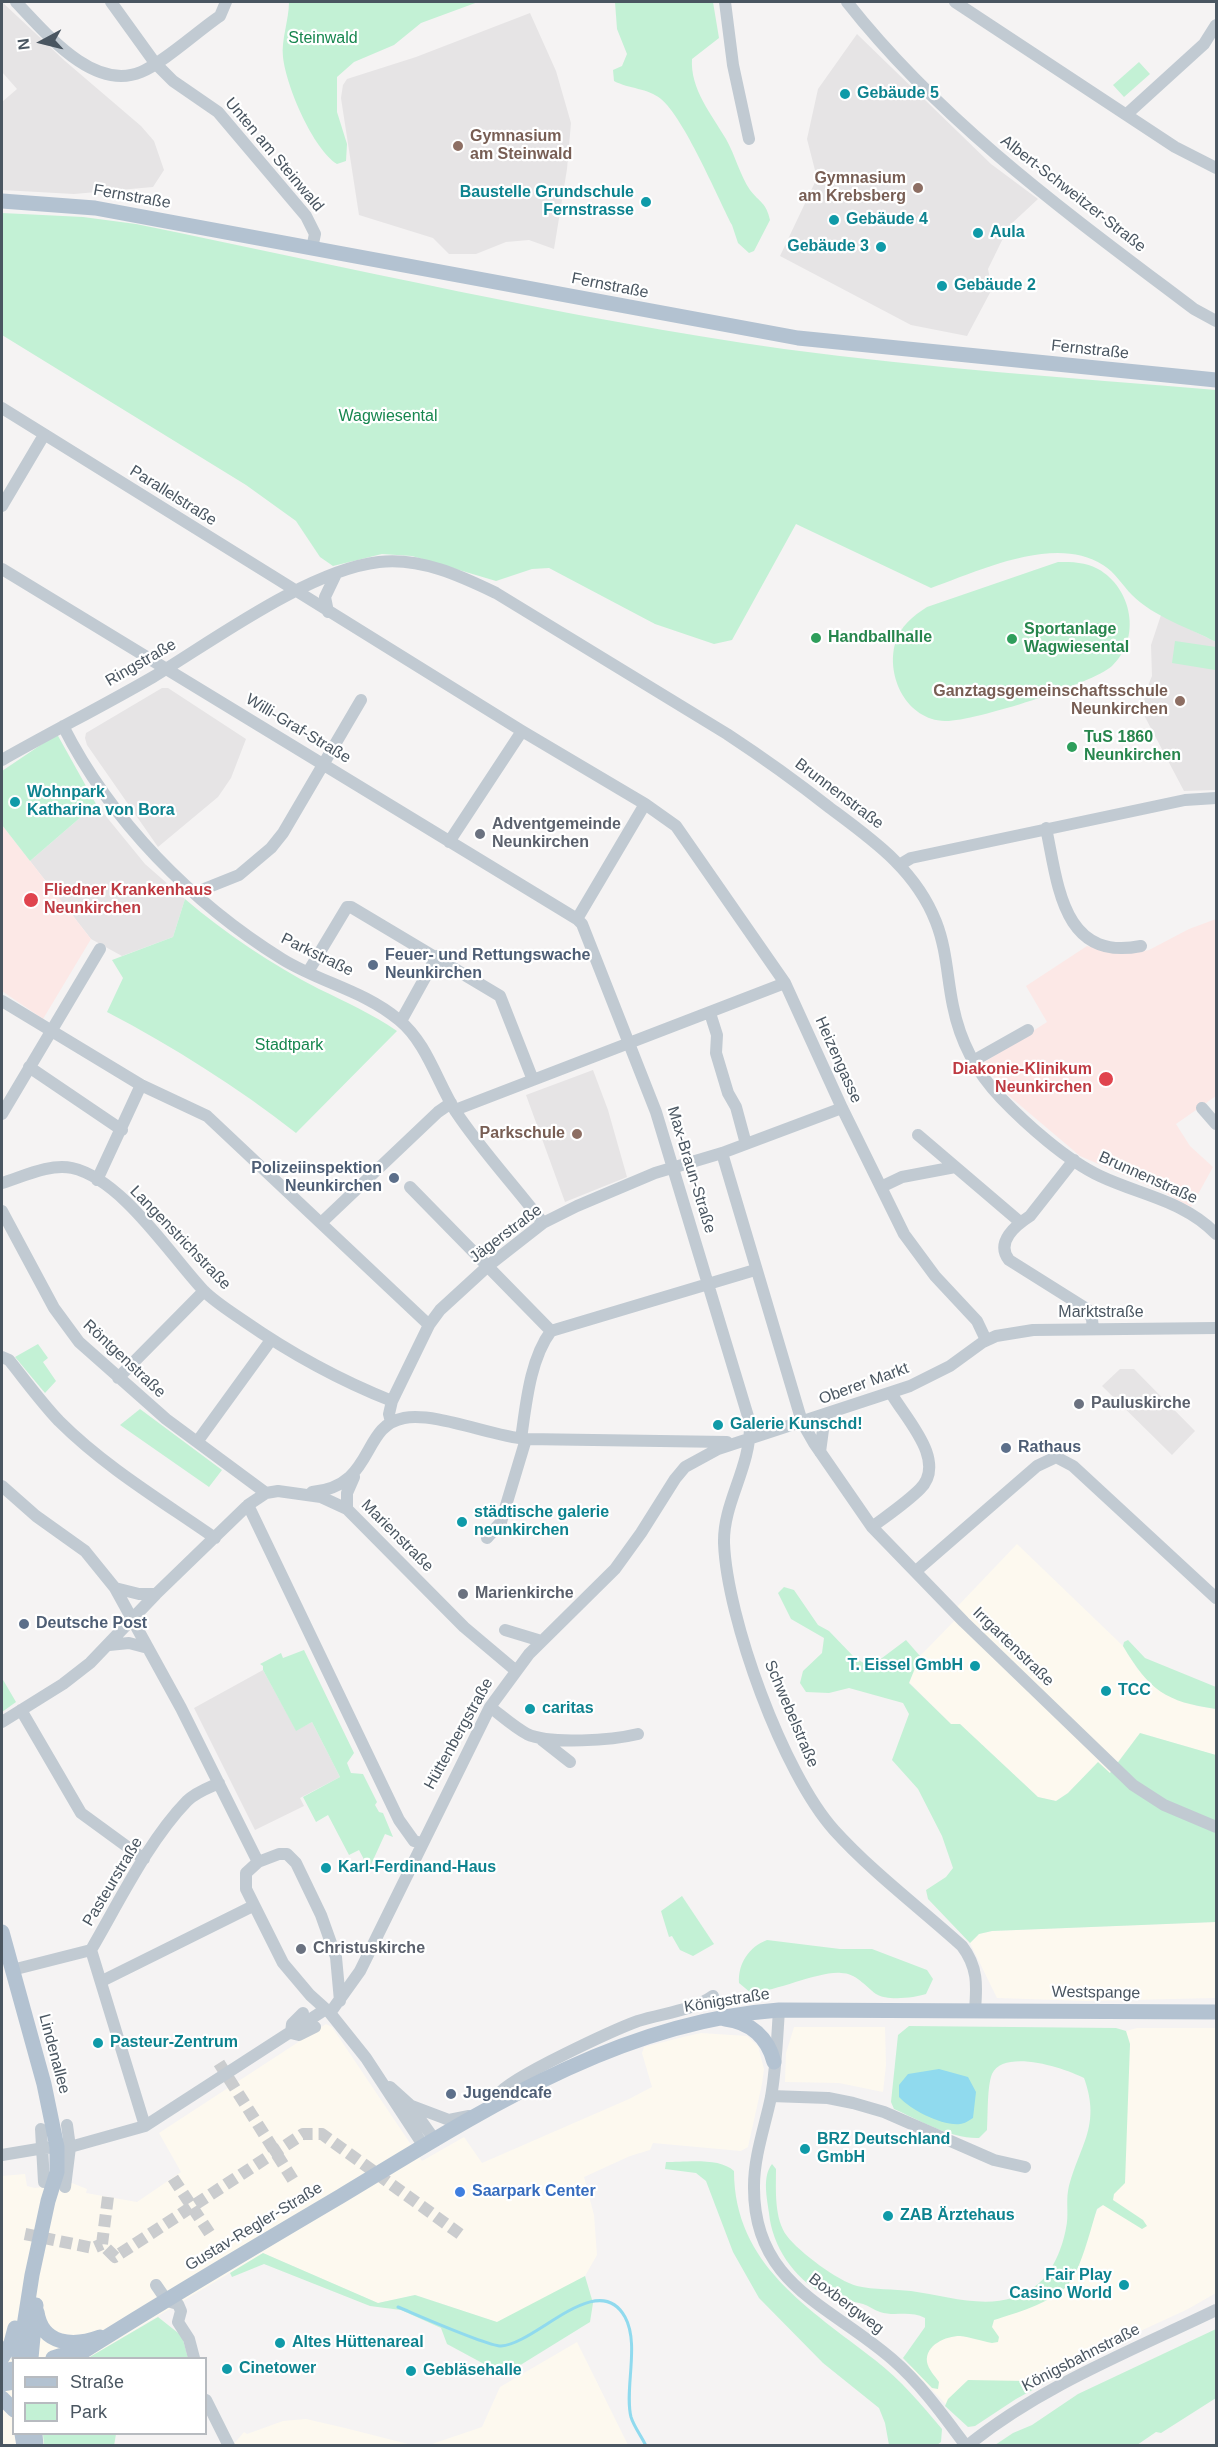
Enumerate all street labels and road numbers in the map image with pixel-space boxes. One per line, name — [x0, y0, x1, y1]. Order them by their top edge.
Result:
street label: Unten am Steinwald — [221, 94, 327, 216]
street label: Albert-Schweitzer-Straße — [997, 131, 1149, 257]
street label: Fernstraße — [92, 181, 172, 213]
street label: Fernstraße — [570, 269, 650, 303]
street label: Fernstraße — [1050, 336, 1130, 364]
street label: Parallelstraße — [126, 462, 220, 530]
street label: Ringstraße — [102, 635, 180, 691]
street label: Willi-Graf-Straße — [242, 690, 354, 768]
street label: Brunnenstraße — [791, 754, 887, 834]
street label: Parkstraße — [278, 929, 356, 981]
street label: Heizengasse — [810, 1014, 866, 1106]
street label: Max-Braun-Straße — [663, 1104, 719, 1236]
street label: Brunnenstraße — [1096, 1148, 1200, 1208]
street label: Langenstrichstraße — [126, 1182, 234, 1294]
street label: Jägerstraße — [466, 1201, 546, 1267]
street label: Marktstraße — [1058, 1303, 1144, 1323]
street label: Röntgenstraße — [79, 1316, 169, 1402]
street label: Oberer Markt — [816, 1359, 912, 1409]
street label: Marienstraße — [357, 1496, 437, 1576]
street label: Irrgartenstraße — [968, 1603, 1058, 1691]
street label: Schwebelstraße — [760, 1657, 822, 1771]
street label: Hüttenbergstraße — [420, 1675, 498, 1793]
street label: Pasteurstraße — [79, 1834, 147, 1930]
street label: Westspange — [1052, 1983, 1140, 2003]
street label: Königstraße — [683, 1985, 771, 2017]
street label: Lindenallee — [34, 2012, 74, 2096]
street label: Gustav-Regler-Straße — [182, 2178, 326, 2276]
street label: Boxbergweg — [805, 2270, 887, 2338]
street label: Königsbahnstraße — [1019, 2320, 1143, 2396]

